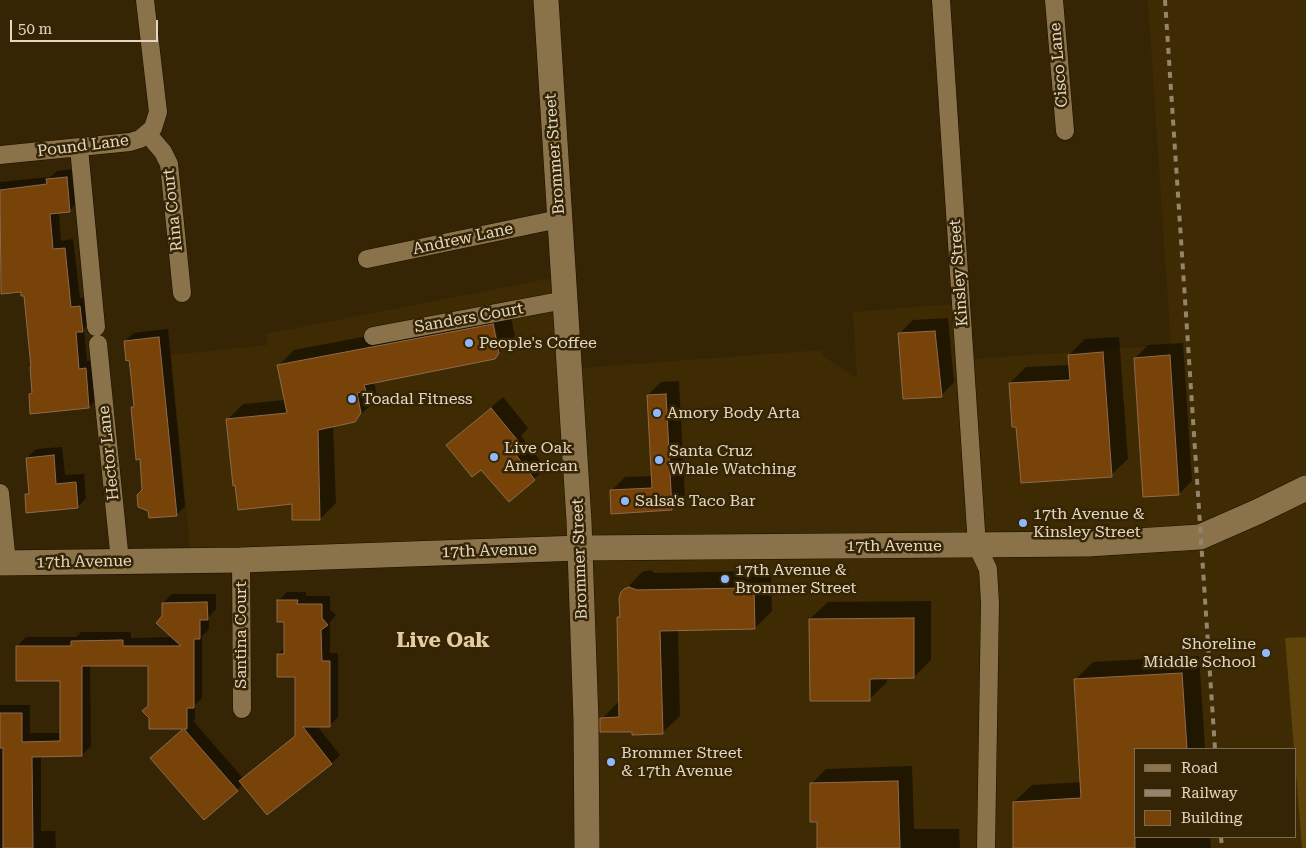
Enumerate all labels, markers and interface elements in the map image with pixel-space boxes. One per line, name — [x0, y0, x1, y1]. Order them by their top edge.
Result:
scale bar — [12, 10, 160, 42]
text: 50 m — [18, 20, 52, 38]
street label: Cisco Lane — [1046, 22, 1072, 108]
street label: Brommer Street — [541, 93, 569, 215]
street label: Pound Lane — [36, 131, 130, 161]
street label: Rina Court — [159, 168, 187, 252]
street label: Andrew Lane — [411, 219, 515, 259]
street label: Kinsley Street — [946, 219, 972, 327]
street label: Sanders Court — [413, 299, 525, 337]
place label: People's Coffee — [479, 333, 597, 353]
marker: People's Coffee — [463, 337, 475, 349]
place label: Toadal Fitness — [362, 389, 473, 409]
marker: Toadal Fitness — [346, 393, 358, 405]
place label: Amory Body Arta — [667, 403, 800, 423]
street label: Hector Lane — [94, 405, 124, 501]
marker: Amory Body Arta — [651, 407, 663, 419]
place label: Live Oak American — [504, 438, 578, 476]
place label: Santa Cruz Whale Watching — [669, 441, 796, 479]
marker: Live Oak American — [488, 451, 500, 463]
marker: Santa Cruz Whale Watching — [653, 454, 665, 466]
place label: Salsa's Taco Bar — [635, 491, 755, 511]
marker: Salsa's Taco Bar — [619, 495, 631, 507]
street label: Brommer Street — [568, 498, 592, 620]
place label: 17th Avenue & Kinsley Street — [1033, 504, 1145, 542]
marker: 17th Avenue & Kinsley Street — [1017, 517, 1029, 529]
street label: 17th Avenue — [846, 536, 942, 556]
street label: 17th Avenue — [441, 540, 537, 562]
street label: 17th Avenue — [36, 552, 132, 572]
place label: 17th Avenue & Brommer Street — [735, 560, 856, 598]
marker: 17th Avenue & Brommer Street — [719, 573, 731, 585]
street label: Santina Court — [231, 581, 251, 689]
district label: Live Oak — [396, 628, 490, 654]
place label: Shoreline Middle School — [1143, 634, 1256, 672]
marker: Shoreline Middle School — [1260, 647, 1272, 659]
place label: Brommer Street & 17th Avenue — [621, 743, 742, 781]
legend — [1134, 748, 1296, 838]
marker: Brommer Street & 17th Avenue — [605, 756, 617, 768]
text: Road — [1181, 759, 1218, 777]
text: Railway — [1181, 784, 1238, 802]
text: Building — [1181, 809, 1242, 827]

